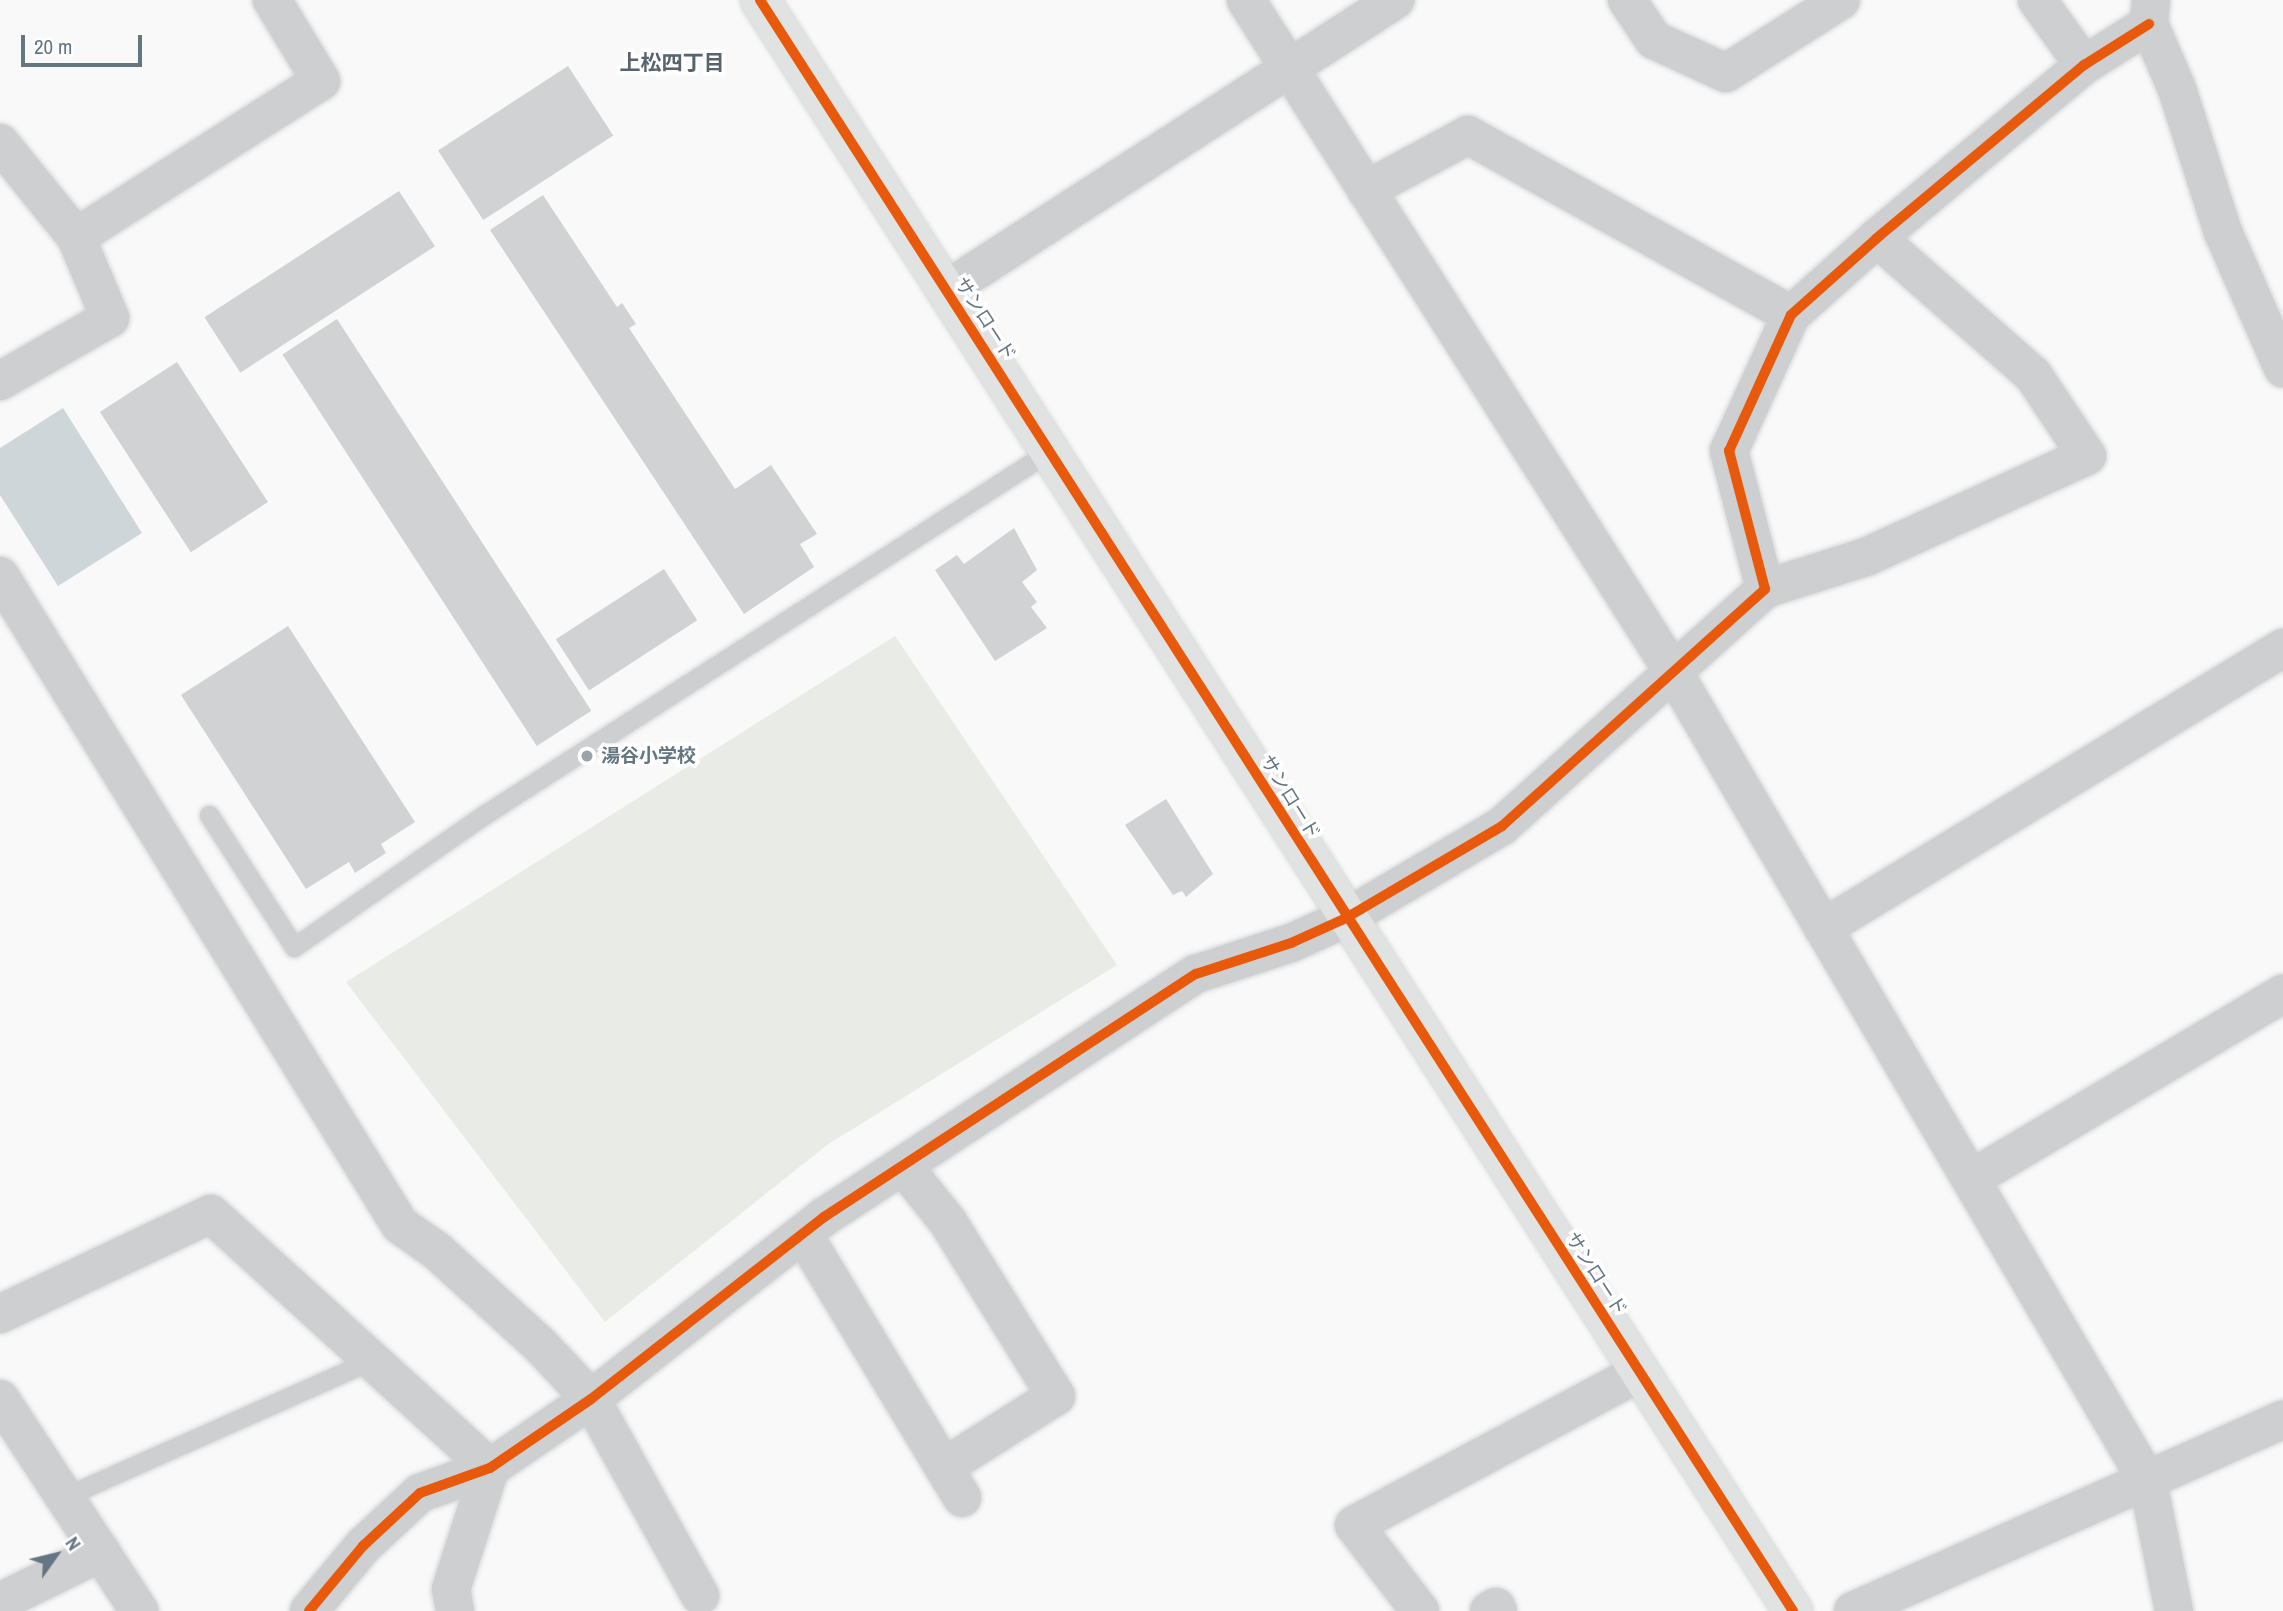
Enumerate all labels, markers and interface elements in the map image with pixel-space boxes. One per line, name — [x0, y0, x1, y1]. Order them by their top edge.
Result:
scale bar — [24, 21, 145, 65]
text: 20 m — [34, 32, 72, 61]
district label: 上松四丁目 — [620, 50, 724, 76]
street label: サンロード — [950, 273, 1020, 365]
place label: 湯谷小学校 — [601, 745, 696, 767]
marker: 湯谷小学校 — [579, 748, 595, 764]
street label: サンロード — [1255, 751, 1325, 843]
street label: サンロード — [1561, 1228, 1631, 1320]
north arrow — [21, 1520, 91, 1590]
text: N — [59, 1531, 87, 1555]

